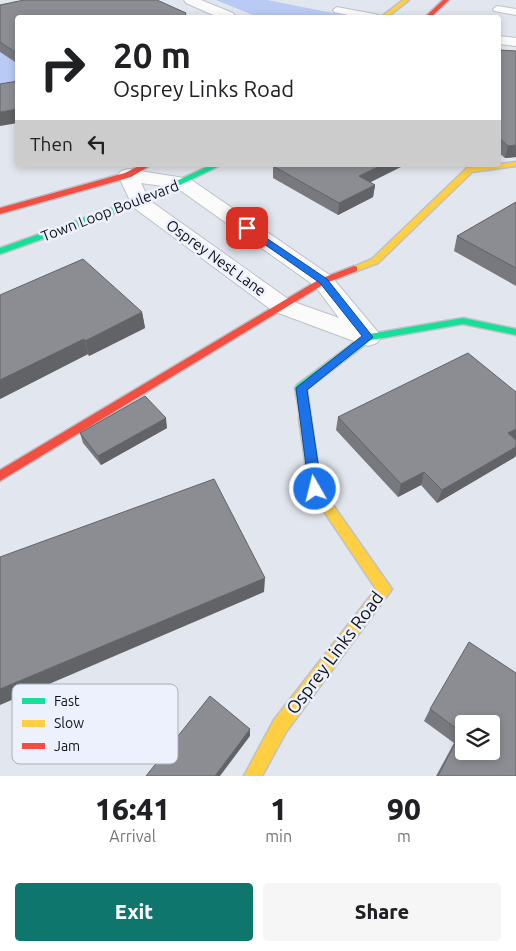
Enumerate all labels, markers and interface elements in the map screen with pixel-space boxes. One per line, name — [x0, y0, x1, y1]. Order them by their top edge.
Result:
icon: right — [30, 35, 95, 100]
text: 20 m — [113, 35, 191, 75]
text: Osprey Links Road — [113, 76, 294, 101]
icon: left — [83, 130, 111, 158]
text: Then — [30, 133, 73, 155]
street label: Town Loop Boulevard — [39, 176, 181, 245]
pin — [226, 207, 268, 249]
icon: arrive — [233, 214, 261, 242]
street label: Osprey Nest Lane — [163, 216, 269, 299]
position arrow — [288, 462, 340, 514]
street label: Osprey Links Road — [282, 587, 387, 718]
legend — [12, 684, 178, 764]
text: Fast — [54, 693, 80, 709]
text: Slow — [54, 715, 84, 731]
map controls — [455, 715, 500, 760]
button: layers — [455, 715, 500, 760]
text: Jam — [54, 738, 80, 754]
text: 16:41 — [95, 792, 170, 826]
text: 1 — [270, 792, 287, 826]
text: 90 — [387, 792, 421, 826]
text: Arrival — [109, 827, 156, 845]
text: min — [265, 827, 292, 845]
text: m — [397, 827, 411, 845]
button: Exit — [15, 883, 253, 941]
button: Share — [263, 883, 501, 941]

